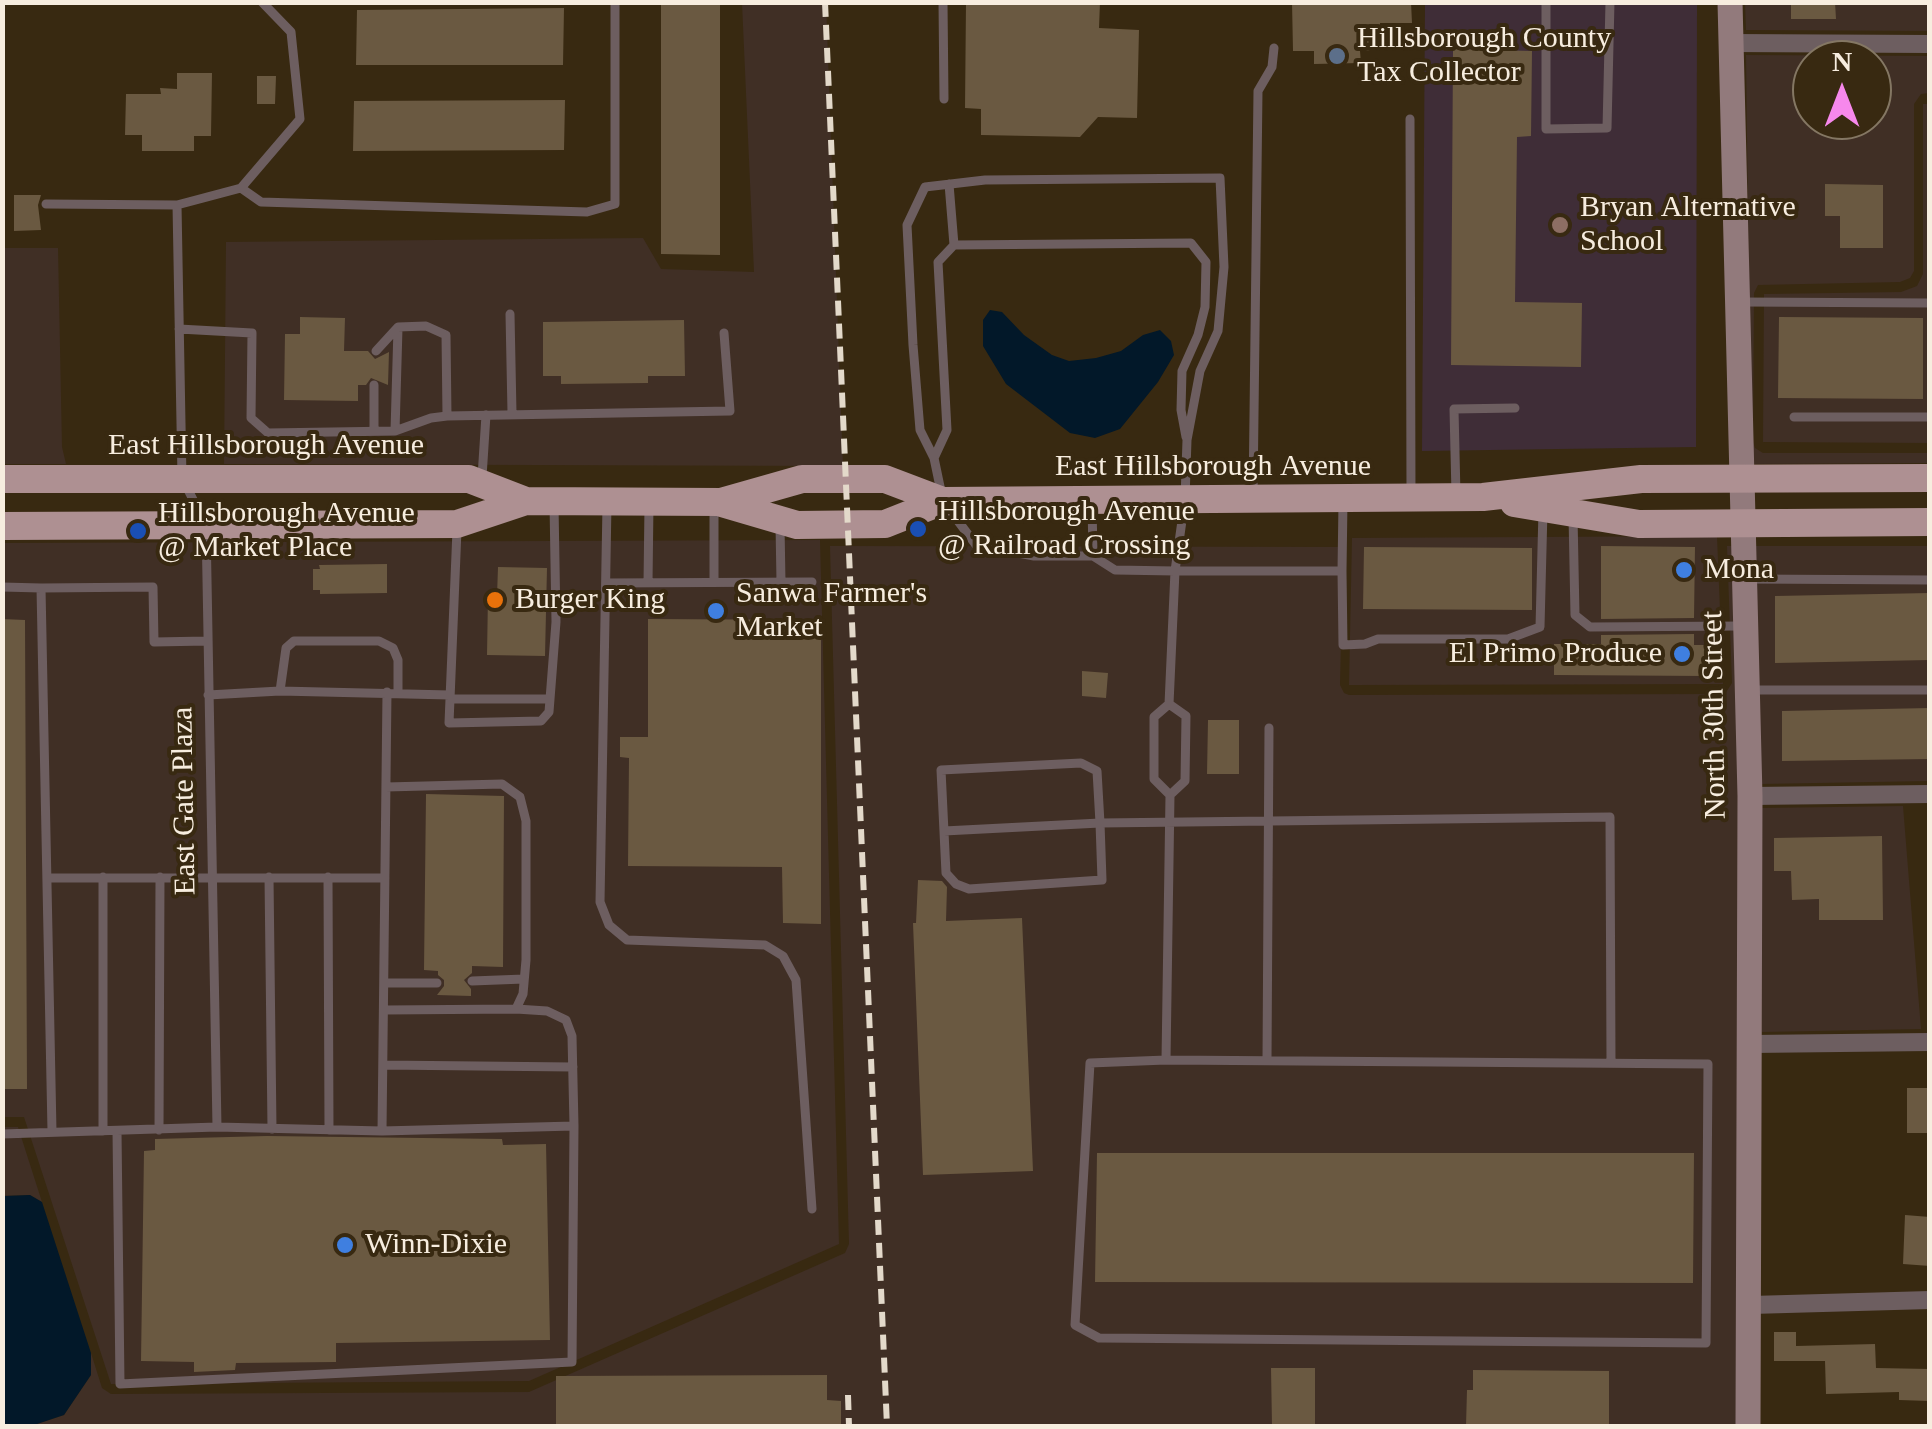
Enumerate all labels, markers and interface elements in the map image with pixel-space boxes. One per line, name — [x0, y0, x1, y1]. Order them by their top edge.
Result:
place label: Hillsborough County Tax Collector — [1357, 21, 1611, 92]
north arrow — [1792, 40, 1892, 140]
marker: Hillsborough County Tax Collector — [1326, 45, 1348, 67]
text: N — [1832, 46, 1852, 77]
place label: Bryan Alternative School — [1580, 190, 1796, 260]
marker: Bryan Alternative School — [1549, 214, 1571, 236]
street label: East Hillsborough Avenue — [108, 428, 424, 464]
street label: East Hillsborough Avenue — [1055, 449, 1371, 485]
place label: Hillsborough Avenue @ Railroad Crossing — [938, 494, 1195, 564]
place label: Hillsborough Avenue @ Market Place — [158, 496, 415, 566]
marker: Hillsborough Avenue @ Railroad Crossing — [907, 518, 929, 540]
marker: Hillsborough Avenue @ Market Place — [127, 520, 149, 542]
place label: Mona — [1704, 552, 1774, 588]
marker: Mona — [1673, 559, 1695, 581]
place label: Sanwa Farmer's Market — [736, 576, 927, 646]
place label: Burger King — [515, 582, 665, 618]
marker: Burger King — [484, 589, 506, 611]
marker: Sanwa Farmer's Market — [705, 600, 727, 622]
street label: North 30th Street — [1695, 611, 1735, 819]
place label: El Primo Produce — [1449, 636, 1662, 672]
marker: El Primo Produce — [1671, 643, 1693, 665]
street label: East Gate Plaza — [165, 707, 205, 895]
place label: Winn-Dixie — [365, 1227, 507, 1263]
marker: Winn-Dixie — [334, 1234, 356, 1256]

